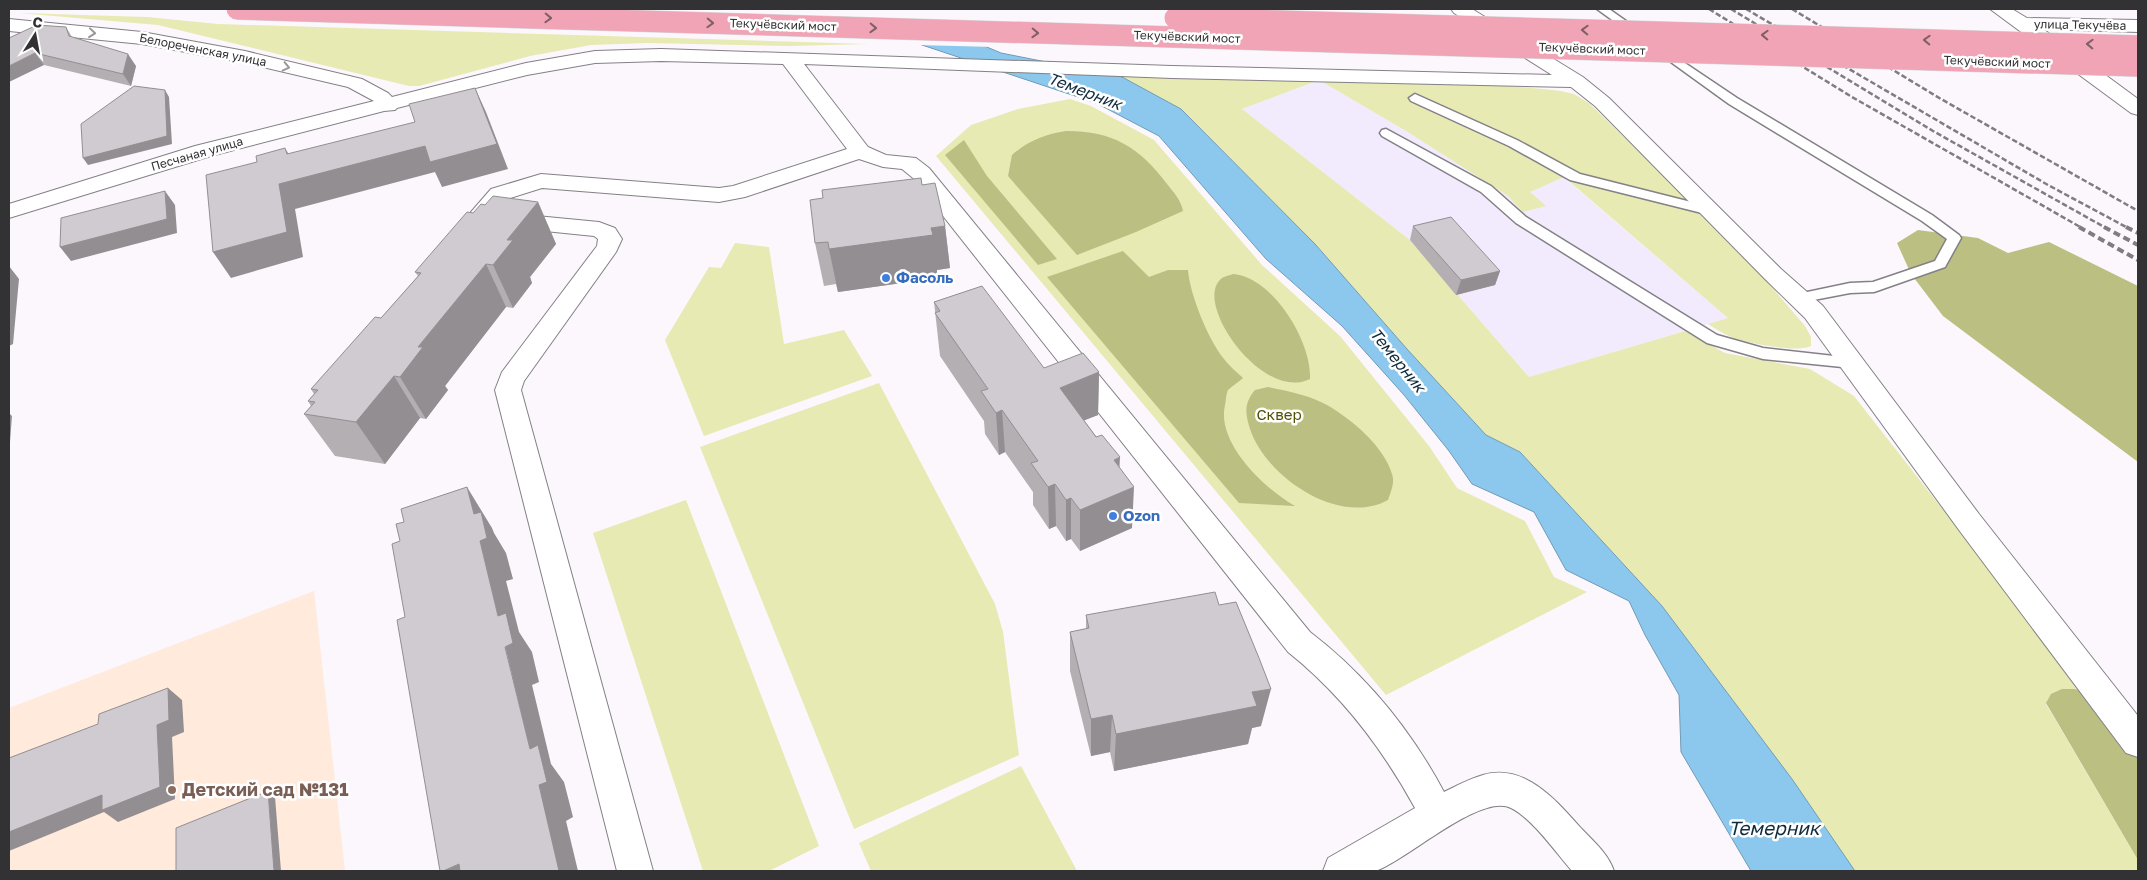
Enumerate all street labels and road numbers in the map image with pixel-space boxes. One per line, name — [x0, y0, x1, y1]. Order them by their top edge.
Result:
street label: Текучёвский мост — [729, 15, 837, 34]
street label: улица Текучёва — [2034, 16, 2126, 33]
street label: Текучёвский мост — [1133, 27, 1241, 46]
street label: Белореченская улица — [138, 30, 268, 69]
street label: Текучёвский мост — [1538, 39, 1646, 58]
street label: Текучёвский мост — [1943, 52, 2051, 71]
street label: Песчаная улица — [149, 133, 245, 174]

